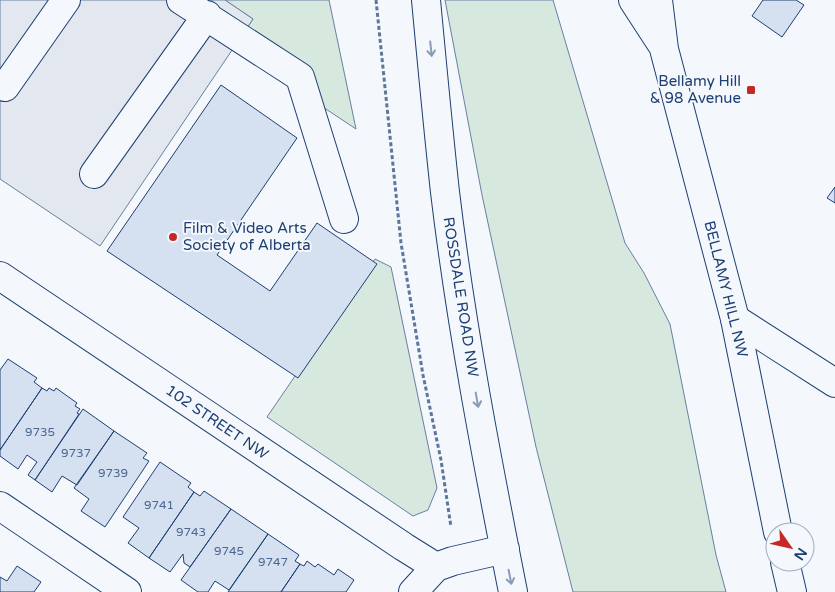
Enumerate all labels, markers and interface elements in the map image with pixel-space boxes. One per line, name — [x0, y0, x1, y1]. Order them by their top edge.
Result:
one-way arrow — [426, 40, 436, 56]
place label: Bellamy Hill & 98 Avenue — [650, 72, 741, 107]
marker: Bellamy Hill & 98 Avenue — [745, 84, 757, 96]
street label: ROSSDALE ROAD NW — [439, 216, 483, 378]
place label: Film & Video Arts Society of Alberta — [183, 219, 311, 254]
street label: BELLAMY HILL NW — [700, 219, 752, 359]
marker: Film & Video Arts Society of Alberta — [167, 231, 179, 243]
street label: 102 STREET NW — [162, 381, 272, 463]
one-way arrow — [473, 392, 483, 408]
house number: 9735 — [25, 425, 55, 439]
house number: 9737 — [61, 446, 91, 460]
house number: 9739 — [98, 466, 128, 480]
house number: 9741 — [144, 498, 174, 512]
north arrow — [765, 522, 815, 572]
house number: 9743 — [176, 525, 206, 539]
house number: 9745 — [214, 544, 244, 558]
text: N — [790, 545, 811, 563]
house number: 9747 — [258, 555, 288, 569]
one-way arrow — [506, 569, 516, 585]

